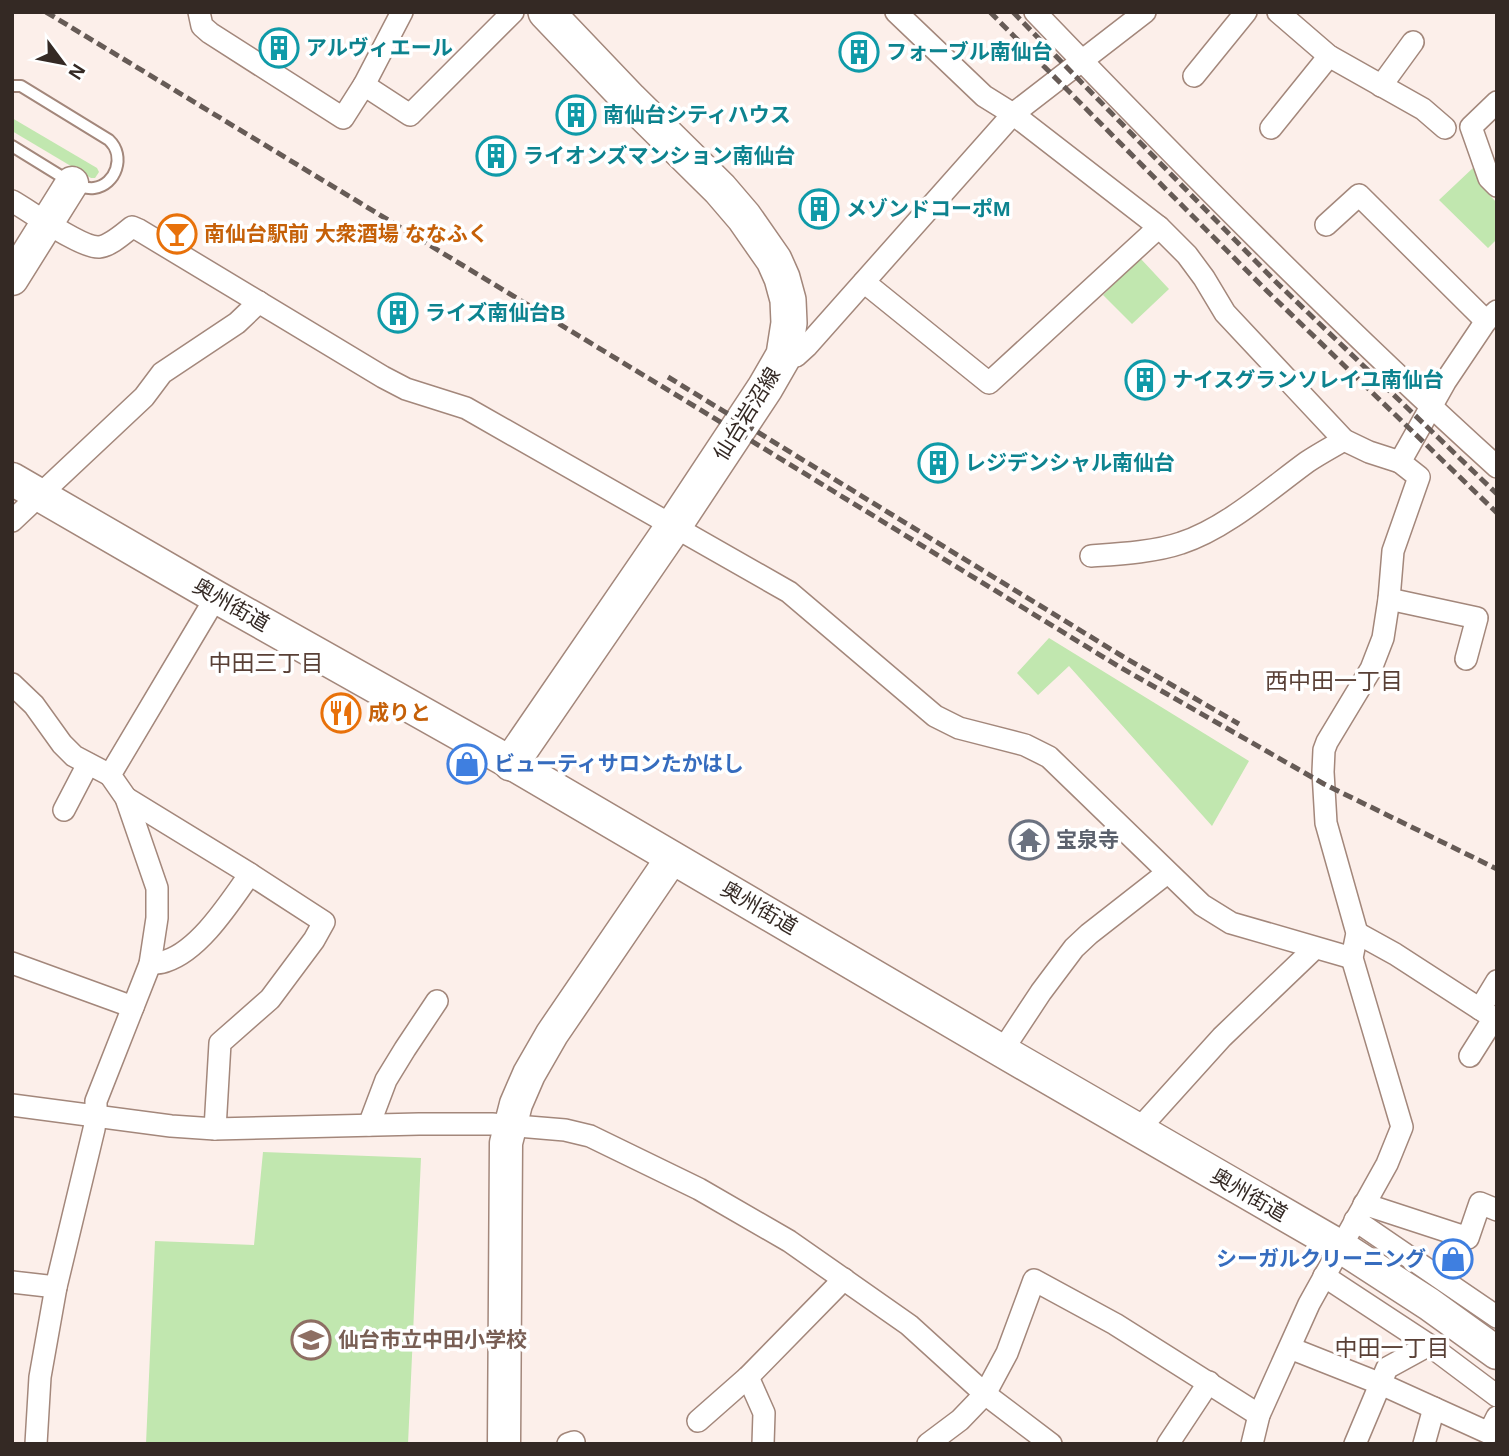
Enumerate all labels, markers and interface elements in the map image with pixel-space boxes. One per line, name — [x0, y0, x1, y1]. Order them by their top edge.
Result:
building icon: アルヴィエール — [258, 27, 300, 69]
north arrow — [28, 28, 98, 98]
building icon: フォーブル南仙台 — [838, 31, 880, 73]
place label: アルヴィエール — [306, 36, 453, 59]
place label: フォーブル南仙台 — [886, 40, 1053, 63]
text: N — [64, 60, 90, 83]
building icon: 南仙台シティハウス — [555, 94, 597, 136]
place label: 南仙台シティハウス — [603, 103, 791, 126]
building icon: ライオンズマンション南仙台 — [475, 135, 517, 177]
place label: ライオンズマンション南仙台 — [523, 144, 796, 167]
building icon: メゾンドコーポM — [798, 188, 840, 230]
place label: メゾンドコーポM — [846, 197, 1011, 220]
bar icon: 南仙台駅前 大衆酒場 ななふく — [156, 213, 198, 255]
place label: 南仙台駅前 大衆酒場 ななふく — [204, 222, 489, 245]
building icon: ライズ南仙台B — [377, 292, 419, 334]
place label: ライズ南仙台B — [425, 301, 566, 324]
building icon: ナイスグランソレイユ南仙台 — [1124, 359, 1166, 401]
street label: 仙台岩沼線 — [709, 363, 784, 464]
place label: ナイスグランソレイユ南仙台 — [1172, 368, 1444, 391]
building icon: レジデンシャル南仙台 — [917, 442, 959, 484]
place label: レジデンシャル南仙台 — [965, 451, 1175, 474]
street label: 奥州街道 — [189, 574, 273, 636]
district label: 中田三丁目 — [209, 650, 324, 676]
district label: 西中田一丁目 — [1265, 668, 1403, 694]
restaurant icon: 成りと — [320, 692, 362, 734]
place label: 成りと — [368, 701, 431, 724]
shop icon: ビューティサロンたかはし — [446, 743, 488, 785]
place label: ビューティサロンたかはし — [494, 752, 744, 775]
temple icon: 宝泉寺 — [1008, 819, 1050, 861]
place label: 宝泉寺 — [1056, 828, 1119, 851]
street label: 奥州街道 — [717, 877, 801, 939]
street label: 奥州街道 — [1207, 1164, 1291, 1226]
shop icon: シーガルクリーニング — [1432, 1238, 1474, 1280]
place label: シーガルクリーニング — [1216, 1247, 1426, 1270]
school or university icon: 仙台市立中田小学校 — [290, 1319, 332, 1361]
place label: 仙台市立中田小学校 — [338, 1328, 527, 1351]
district label: 中田一丁目 — [1335, 1335, 1450, 1361]

